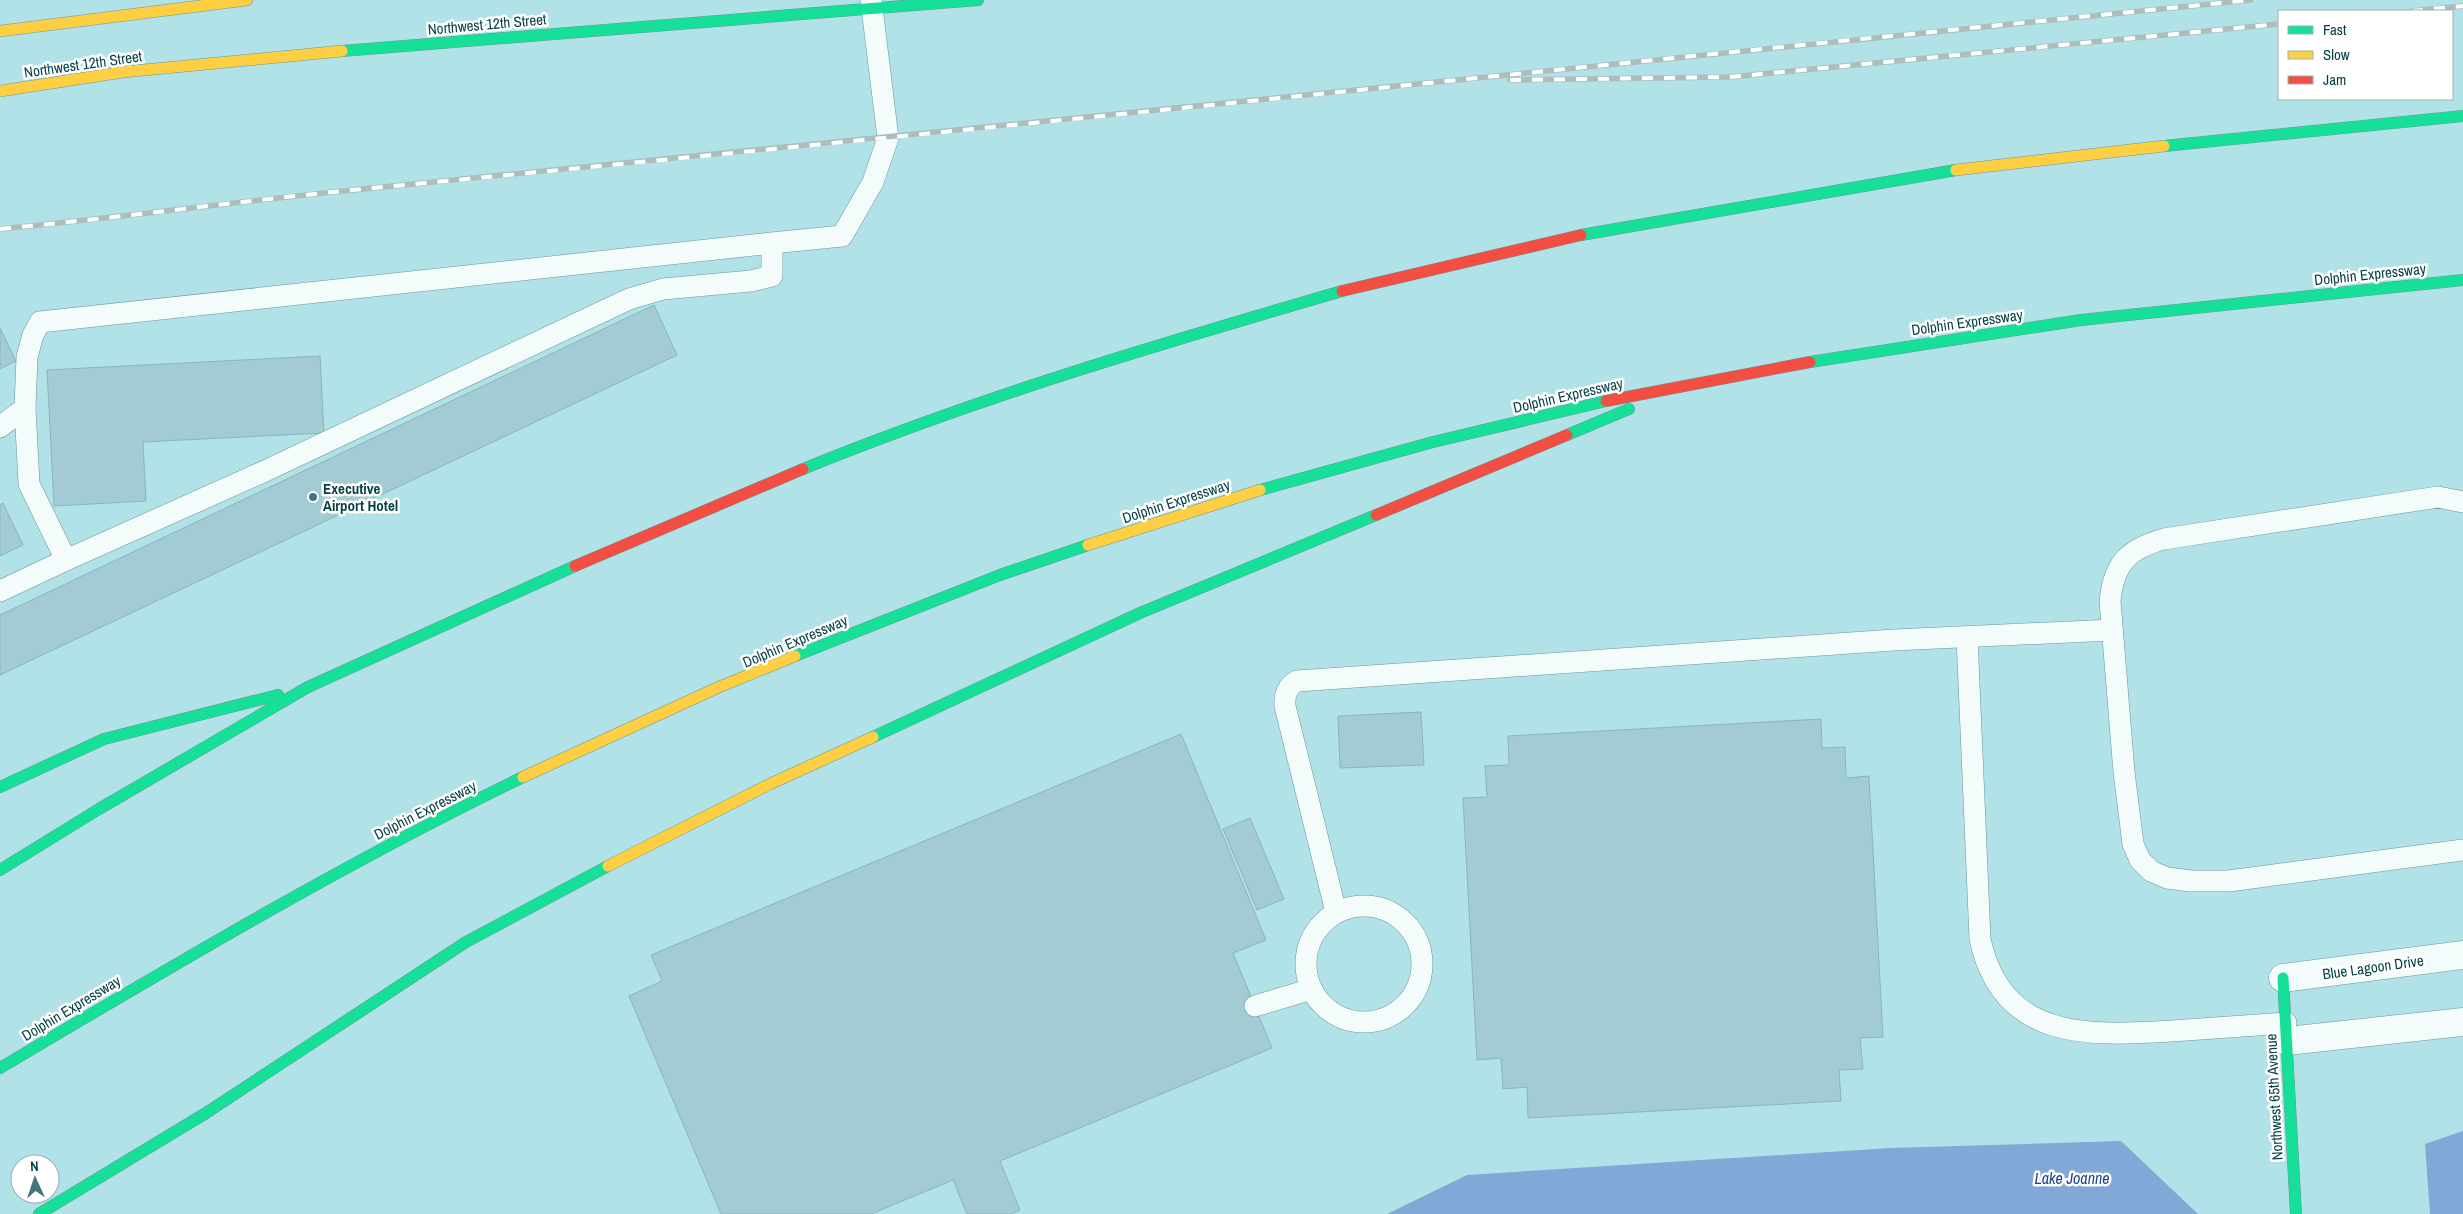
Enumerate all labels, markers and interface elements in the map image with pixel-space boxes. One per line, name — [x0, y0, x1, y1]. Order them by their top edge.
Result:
street label: Northwest 12th Street — [427, 8, 548, 40]
legend — [2278, 10, 2453, 100]
text: Fast — [2323, 19, 2347, 40]
text: Slow — [2323, 44, 2350, 65]
street label: Northwest 12th Street — [23, 45, 144, 83]
text: Jam — [2323, 69, 2346, 90]
street label: Dolphin Expressway — [2313, 258, 2428, 290]
street label: Dolphin Expressway — [1910, 304, 2025, 340]
street label: Dolphin Expressway — [1511, 372, 1626, 418]
street label: Dolphin Expressway — [1119, 473, 1233, 528]
place label: Executive Airport Hotel — [323, 478, 398, 516]
marker: Executive Airport Hotel — [307, 491, 319, 503]
street label: Dolphin Expressway — [739, 609, 851, 673]
street label: Dolphin Expressway — [370, 775, 480, 845]
street label: Blue Lagoon Drive — [2321, 949, 2425, 984]
street label: Dolphin Expressway — [18, 970, 125, 1046]
street label: Northwest 65th Avenue — [2260, 1033, 2288, 1161]
north arrow — [10, 1154, 60, 1204]
text: N — [30, 1157, 39, 1175]
water label: Lake Joanne — [2034, 1167, 2110, 1189]

